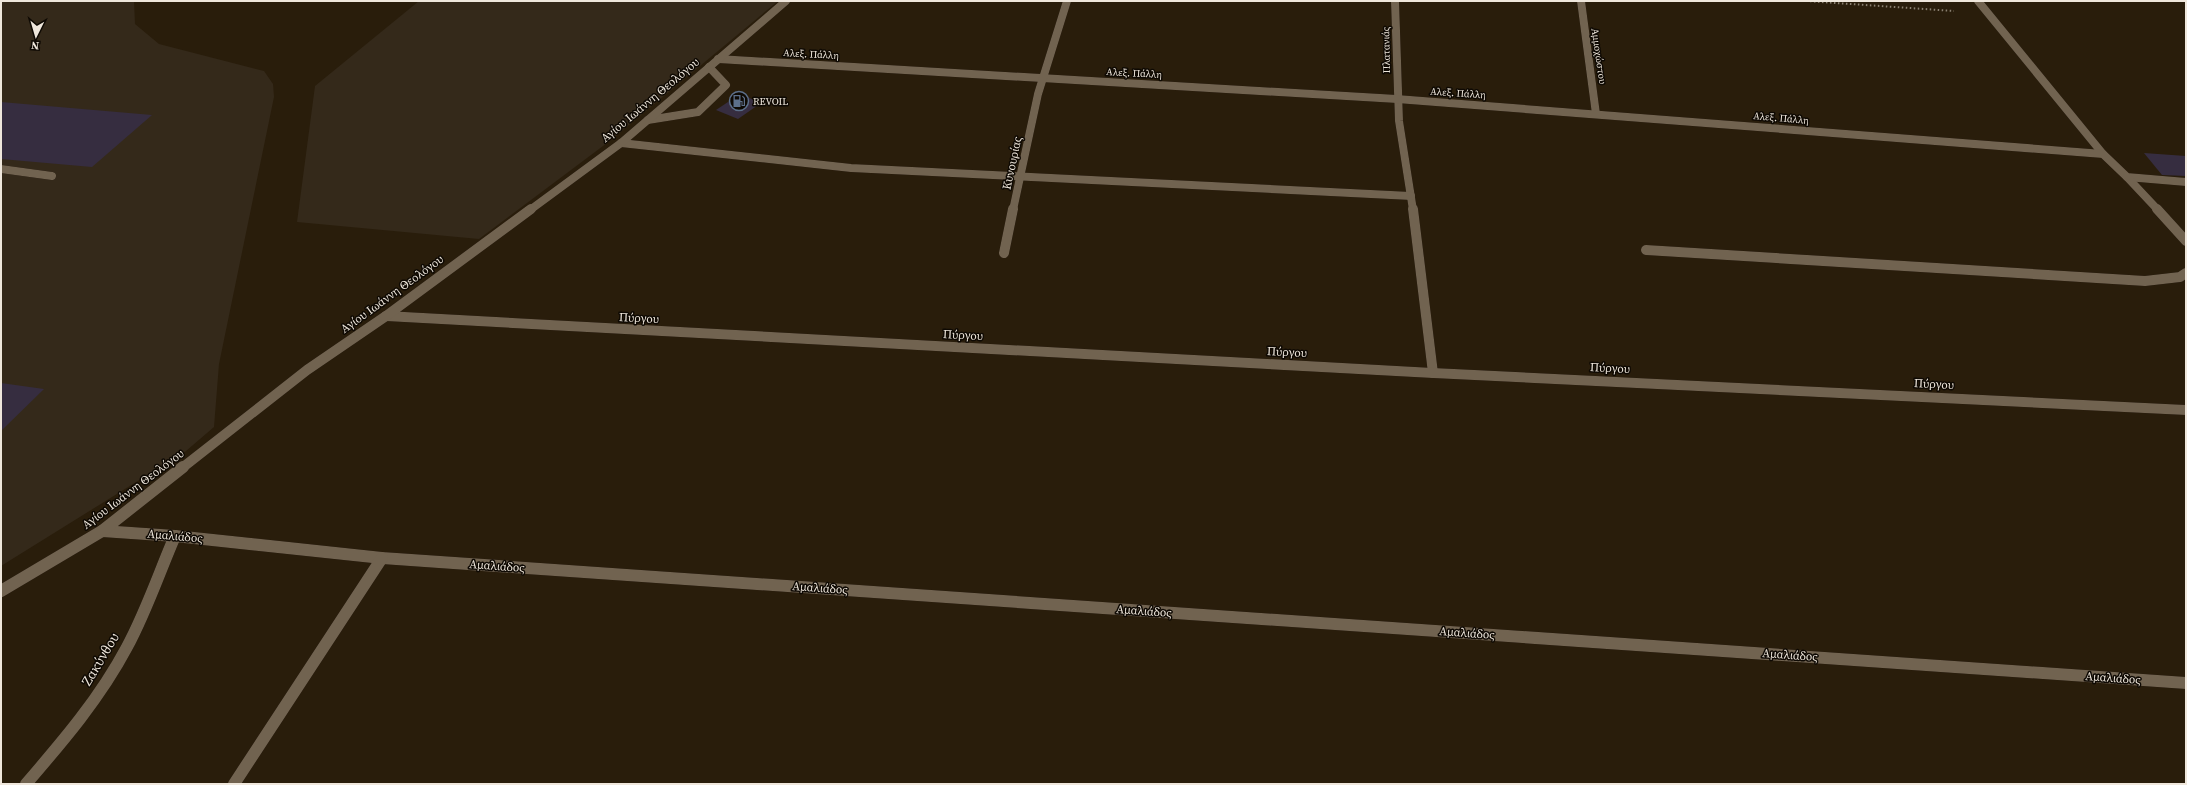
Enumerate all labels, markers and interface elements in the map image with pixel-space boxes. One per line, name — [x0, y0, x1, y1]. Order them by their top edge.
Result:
north arrow — [16, 16, 56, 56]
street label: Πλατανιάς — [1379, 26, 1393, 73]
street label: Αμμοχώστου — [1589, 27, 1609, 85]
text: N — [31, 38, 40, 53]
street label: Αλεξ. Πάλλη — [783, 46, 839, 62]
street label: Αγίου Ιωάννη Θεολόγου — [597, 54, 703, 146]
street label: Αλεξ. Πάλλη — [1106, 65, 1162, 81]
street label: Αλεξ. Πάλλη — [1430, 85, 1486, 101]
fuel station icon: REVOIL — [728, 90, 750, 112]
place label: REVOIL — [753, 95, 788, 108]
street label: Αλεξ. Πάλλη — [1753, 109, 1809, 127]
street label: Κυνουρίας — [999, 134, 1026, 191]
street label: Αγίου Ιωάννη Θεολόγου — [337, 251, 447, 337]
street label: Πύργου — [619, 309, 659, 327]
street label: Πύργου — [943, 326, 983, 344]
street label: Πύργου — [1267, 343, 1307, 361]
street label: Πύργου — [1590, 359, 1630, 377]
street label: Πύργου — [1914, 375, 1954, 393]
street label: Αγίου Ιωάννη Θεολόγου — [79, 445, 187, 533]
street label: Αμαλιάδος — [147, 526, 204, 546]
street label: Αμαλιάδος — [469, 556, 526, 576]
street label: Αμαλιάδος — [792, 578, 849, 598]
street label: Αμαλιάδος — [1116, 601, 1173, 621]
street label: Αμαλιάδος — [1439, 623, 1496, 643]
street label: Ζακύνθου — [76, 629, 124, 689]
street label: Αμαλιάδος — [1762, 645, 1819, 665]
street label: Αμαλιάδος — [2085, 668, 2142, 688]

